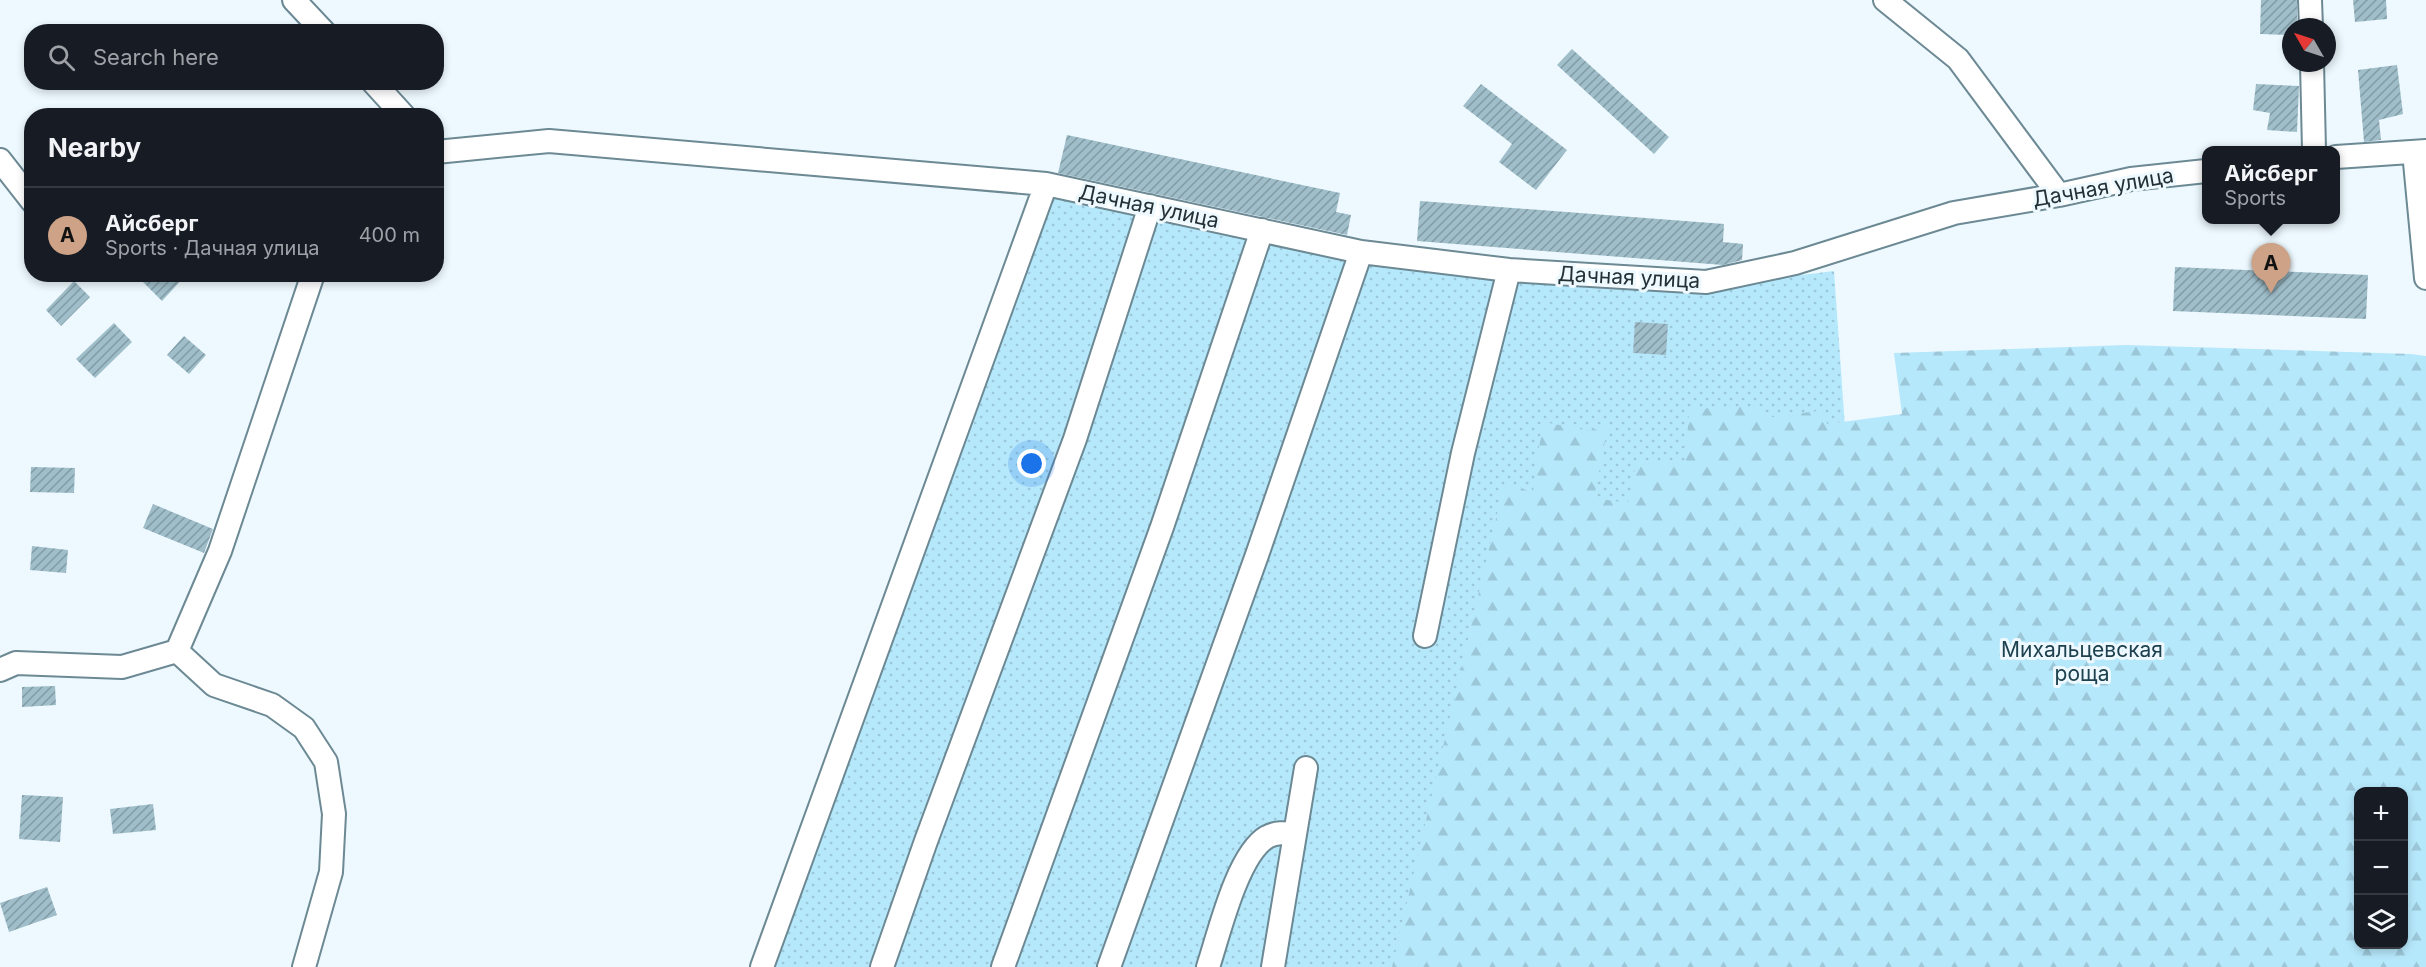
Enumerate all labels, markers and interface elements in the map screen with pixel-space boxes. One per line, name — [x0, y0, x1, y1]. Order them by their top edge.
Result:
north arrow — [2282, 18, 2336, 72]
search box — [24, 24, 444, 90]
icon: search — [45, 41, 78, 74]
text: Search here — [93, 44, 219, 70]
text: Nearby — [48, 132, 141, 163]
popup — [2202, 146, 2340, 224]
text: Айсберг — [2224, 160, 2318, 186]
street label: Дачная улица — [2031, 162, 2175, 212]
street label: Дачная улица — [1077, 179, 1221, 233]
text: Sports — [2224, 186, 2286, 210]
text: Айсберг — [105, 210, 198, 236]
text: A — [60, 223, 75, 247]
text: 400 m — [359, 223, 420, 247]
text: Sports · Дачная улица — [105, 236, 320, 260]
pin: A — [2252, 244, 2290, 293]
street label: Дачная улица — [1557, 261, 1701, 293]
your location — [1017, 449, 1046, 478]
park label: Михальцевская роща — [2001, 637, 2163, 686]
map controls — [2354, 787, 2408, 949]
button: + — [2354, 787, 2408, 841]
button: − — [2354, 841, 2408, 895]
button: layers — [2354, 895, 2408, 949]

